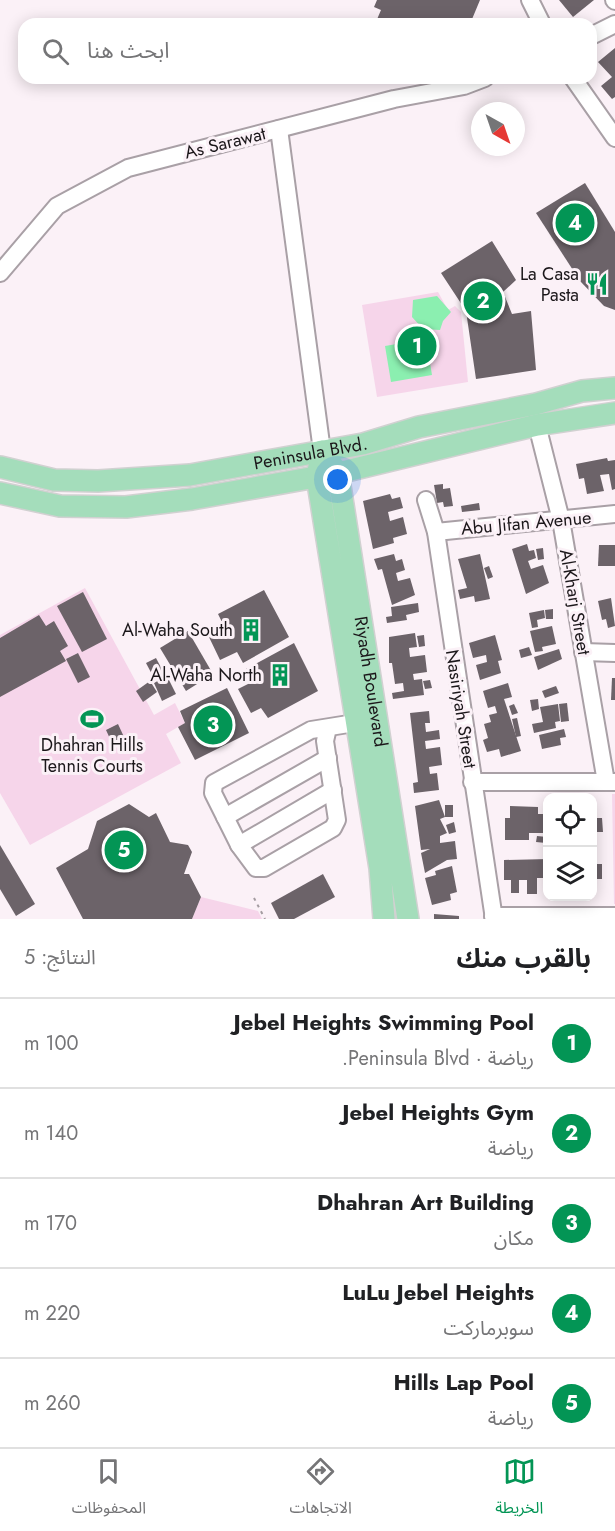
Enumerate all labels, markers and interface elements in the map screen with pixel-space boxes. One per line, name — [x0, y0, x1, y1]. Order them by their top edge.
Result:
search box — [18, 18, 597, 84]
text: ابحث هنا — [87, 34, 169, 66]
icon: search — [39, 35, 72, 68]
north arrow — [471, 102, 525, 156]
street label: As Sarawat — [182, 120, 269, 166]
pin: 4 — [556, 200, 594, 246]
place label: La Casa Pasta — [520, 261, 579, 308]
restaurant icon: La Casa Pasta — [584, 271, 610, 297]
pin: 2 — [464, 278, 502, 324]
pin: 1 — [398, 324, 436, 368]
street label: Peninsula Blvd. — [251, 430, 371, 476]
your location — [323, 465, 352, 494]
street label: Abu Jifan Avenue — [460, 504, 592, 542]
street label: Al-Kharj Street — [553, 547, 597, 658]
street label: Riyadh Boulevard — [348, 614, 394, 749]
place label: Al-Waha South — [122, 617, 233, 643]
building icon: Al-Waha South — [238, 617, 264, 643]
street label: Nasiriyah Street — [439, 648, 483, 771]
place label: Al-Waha North — [150, 662, 262, 688]
building icon: Al-Waha North — [267, 662, 293, 688]
pin: 3 — [194, 702, 232, 748]
sports icon: Dhahran Hills Tennis Courts — [79, 706, 105, 732]
place label: Dhahran Hills Tennis Courts — [41, 732, 143, 779]
map controls — [543, 793, 597, 901]
button: locate — [543, 793, 597, 847]
pin: 5 — [104, 828, 144, 872]
button: layers — [543, 847, 597, 901]
text: بالقرب منك — [456, 939, 591, 977]
text: النتائج: 5 — [24, 943, 96, 972]
text: Jebel Heights Swimming Pool — [234, 1006, 534, 1038]
text: 100 m — [24, 1029, 79, 1058]
text: 1 — [566, 1029, 577, 1058]
text: رياضة · Peninsula Blvd. — [342, 1044, 534, 1073]
text: Jebel Heights Gym — [342, 1096, 534, 1128]
text: 140 m — [24, 1119, 78, 1148]
text: 2 — [565, 1119, 578, 1148]
text: رياضة — [488, 1134, 534, 1163]
text: Dhahran Art Building — [317, 1186, 534, 1218]
text: 170 m — [24, 1209, 77, 1238]
text: 3 — [565, 1209, 578, 1238]
text: مكان — [494, 1224, 534, 1253]
text: LuLu Jebel Heights — [342, 1276, 534, 1308]
text: 220 m — [24, 1299, 80, 1328]
text: 4 — [565, 1299, 578, 1328]
text: سوبرماركت — [443, 1314, 534, 1343]
text: Hills Lap Pool — [394, 1366, 534, 1398]
text: 260 m — [24, 1389, 81, 1418]
text: 5 — [565, 1389, 578, 1418]
text: رياضة — [488, 1404, 534, 1433]
tab: المحفوظات — [72, 1455, 146, 1525]
tab: الاتجاهات — [289, 1455, 352, 1525]
tab: الخريطة — [495, 1455, 543, 1525]

